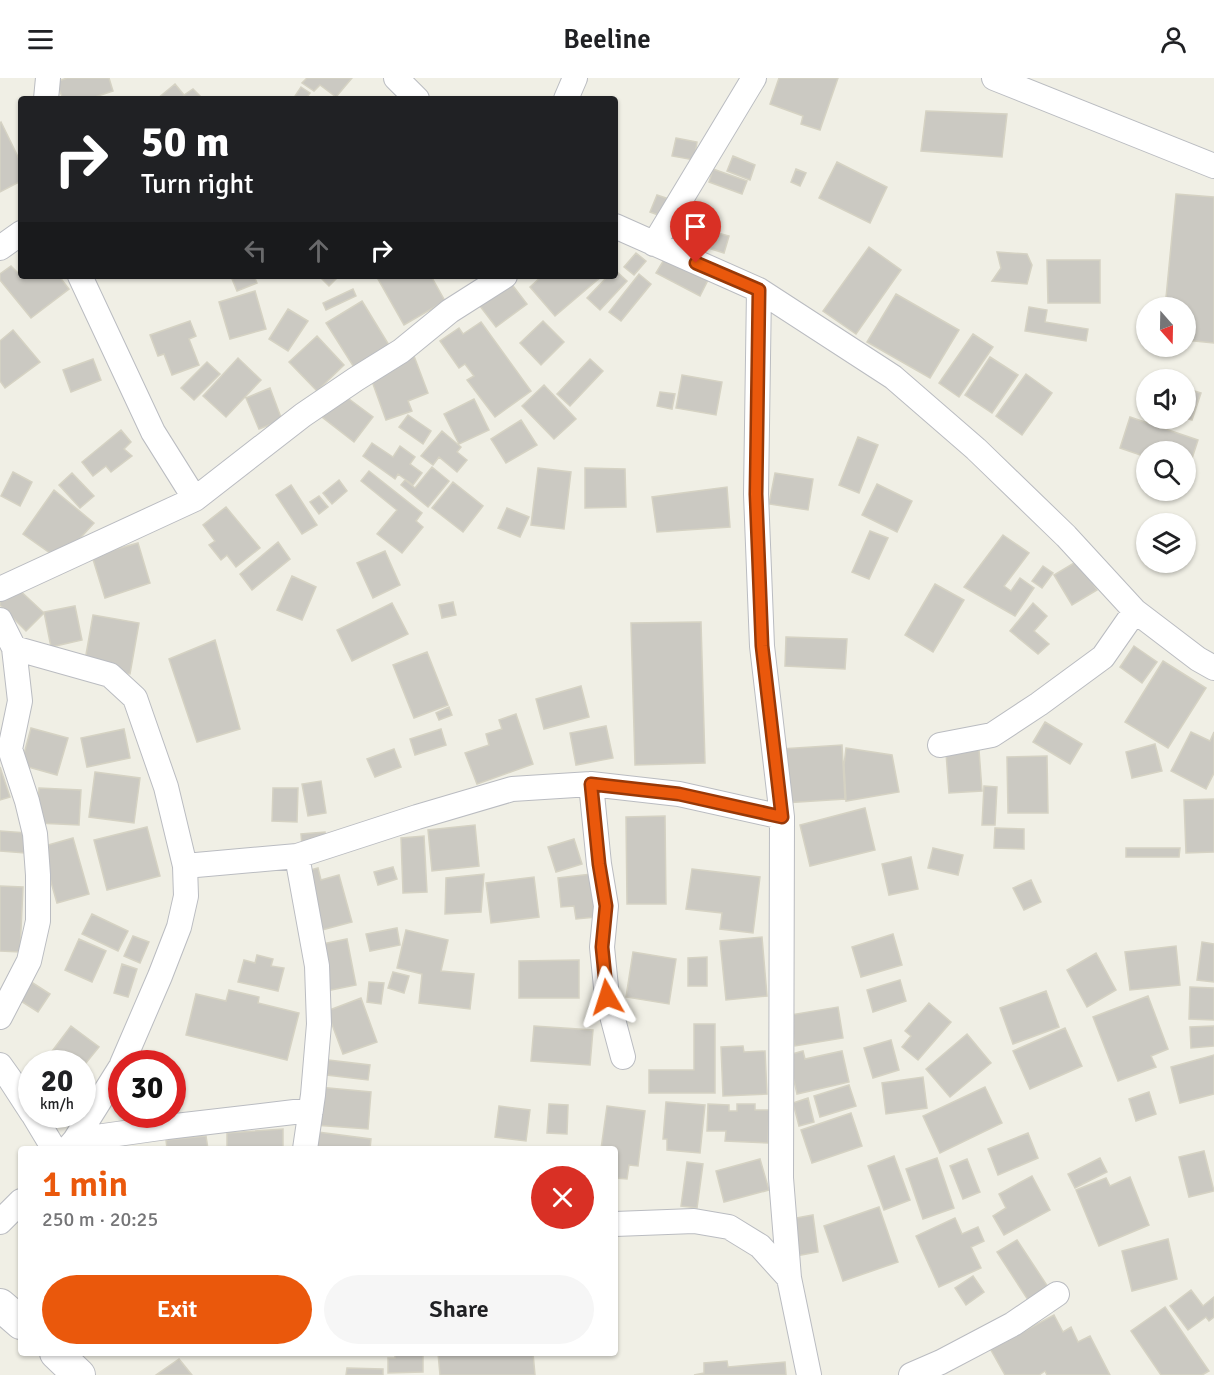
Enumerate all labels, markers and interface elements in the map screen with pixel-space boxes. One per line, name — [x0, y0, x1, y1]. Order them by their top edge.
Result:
icon: menu — [24, 23, 57, 56]
text: Beeline — [563, 23, 651, 56]
icon: person — [1157, 23, 1190, 56]
text: 50 m — [141, 117, 230, 168]
icon: right — [42, 120, 120, 198]
text: Turn right — [141, 168, 254, 201]
pin — [670, 201, 721, 263]
icon: arrive — [679, 210, 712, 243]
icon: left — [239, 234, 272, 267]
icon: ahead — [302, 234, 335, 267]
icon: right — [365, 234, 398, 267]
north arrow — [1136, 297, 1196, 357]
map controls — [1136, 297, 1196, 573]
button: sound — [1136, 369, 1196, 429]
button: search — [1136, 441, 1196, 501]
button: layers — [1136, 513, 1196, 573]
position arrow — [575, 965, 639, 1029]
speed limit sign: 30 — [108, 1050, 186, 1128]
text: 20 — [41, 1063, 73, 1100]
text: km/h — [40, 1095, 74, 1113]
text: 1 min — [42, 1162, 128, 1207]
button: close — [531, 1166, 594, 1229]
text: 250 m · 20:25 — [42, 1207, 158, 1232]
button: Exit — [42, 1275, 312, 1344]
button: Share — [324, 1275, 594, 1344]

